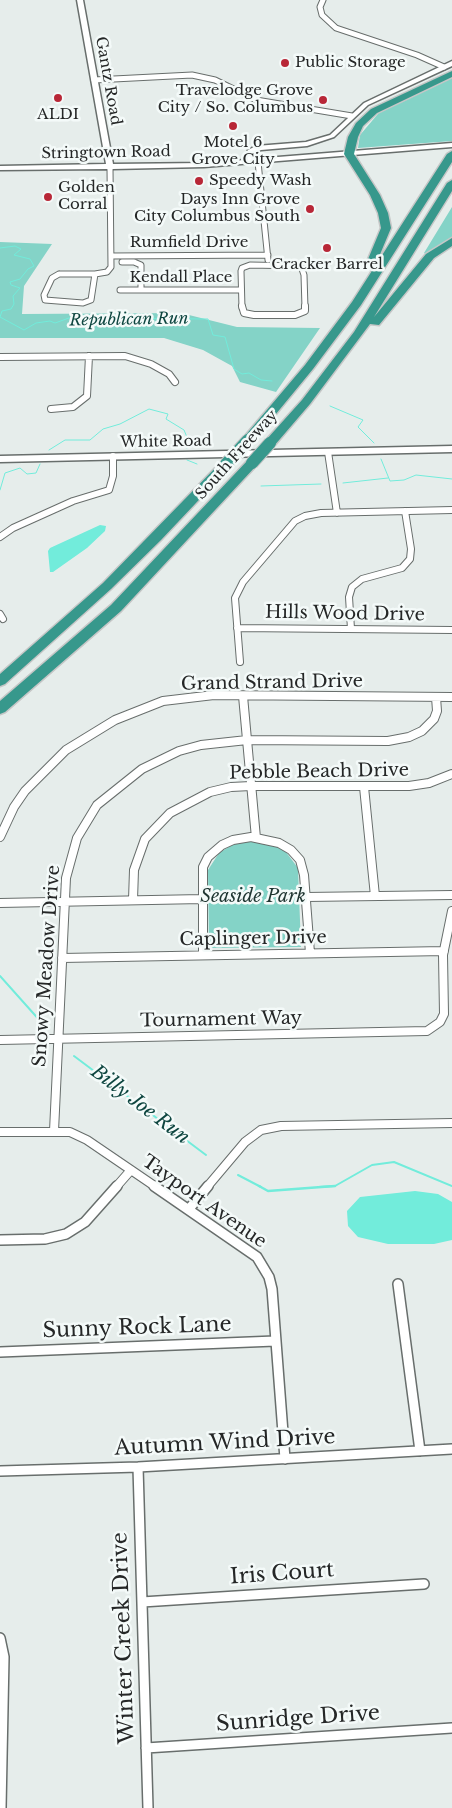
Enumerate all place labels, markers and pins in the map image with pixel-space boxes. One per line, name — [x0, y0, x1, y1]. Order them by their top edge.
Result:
place label: Public Storage — [295, 54, 406, 72]
marker: Public Storage — [279, 57, 291, 69]
place label: Travelodge Grove City / So. Columbus — [158, 82, 313, 117]
marker: ALDI — [52, 92, 64, 104]
marker: Travelodge Grove City / So. Columbus — [317, 94, 329, 106]
place label: ALDI — [37, 106, 79, 124]
marker: Motel 6 Grove City — [227, 120, 239, 132]
place label: Motel 6 Grove City — [191, 134, 275, 169]
place label: Speedy Wash — [209, 172, 312, 190]
marker: Speedy Wash — [193, 175, 205, 187]
place label: Golden Corral — [58, 179, 115, 214]
marker: Golden Corral — [42, 191, 54, 203]
place label: Days Inn Grove City Columbus South — [134, 191, 300, 226]
marker: Days Inn Grove City Columbus South — [304, 203, 316, 215]
marker: Cracker Barrel — [321, 242, 333, 254]
place label: Cracker Barrel — [271, 256, 383, 274]

